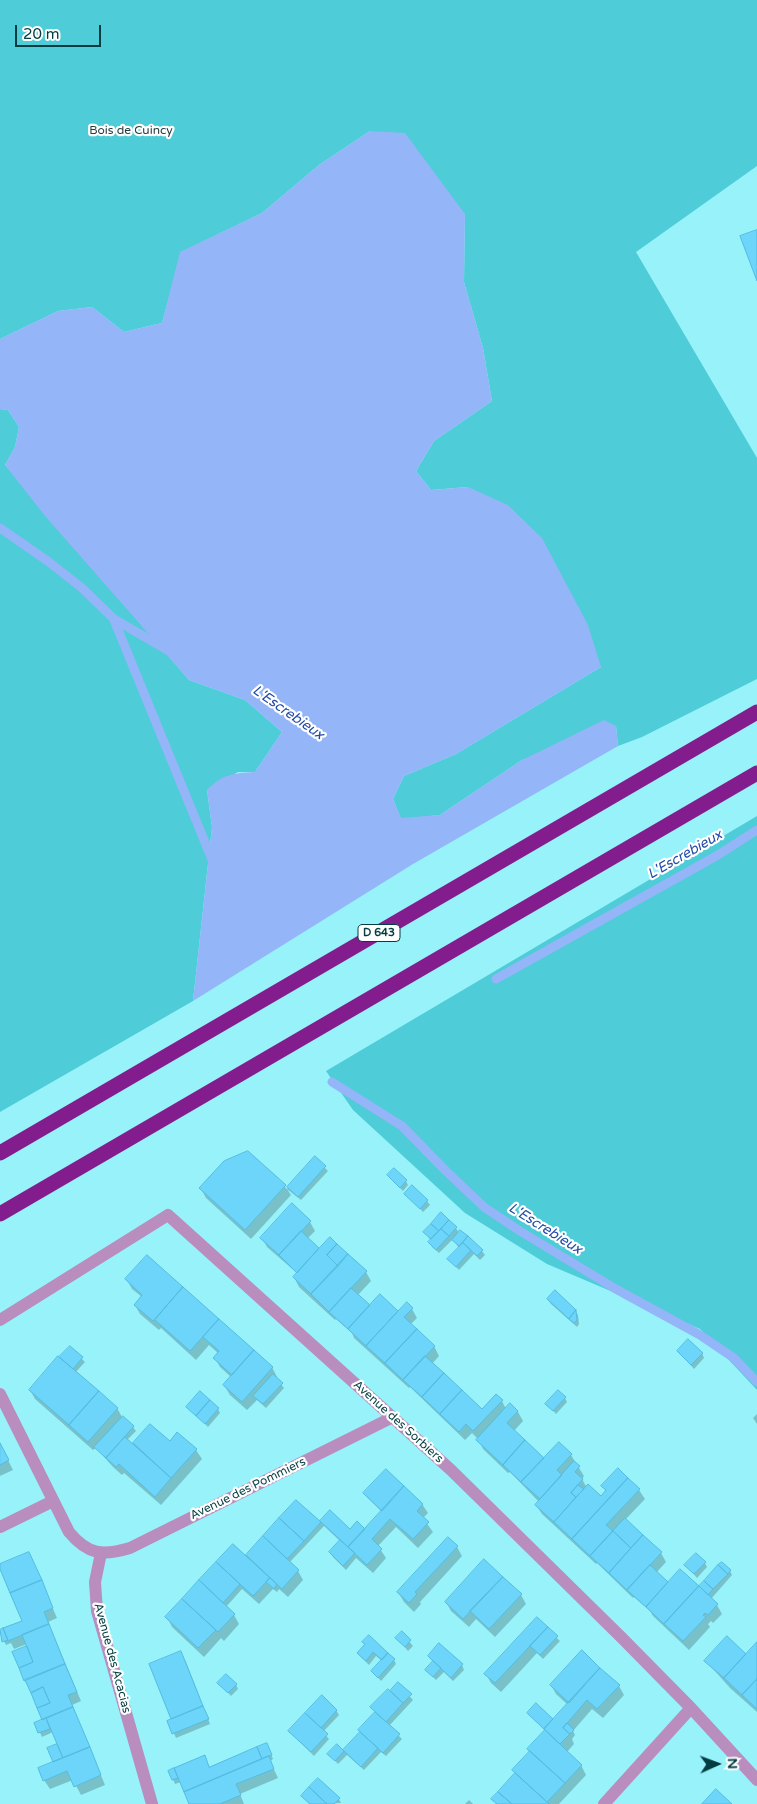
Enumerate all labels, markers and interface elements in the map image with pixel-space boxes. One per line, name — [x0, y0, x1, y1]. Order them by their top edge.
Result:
scale bar — [18, 15, 104, 47]
text: 20 m — [23, 25, 60, 43]
park label: Bois de Cuincy — [89, 124, 173, 138]
water label: L'Escrebieux — [249, 682, 327, 744]
water label: L'Escrebieux — [645, 827, 725, 883]
road number: D 643 — [358, 924, 400, 941]
water label: L'Escrebieux — [505, 1200, 585, 1258]
street label: Avenue des Sorbiers — [350, 1378, 446, 1466]
street label: Avenue des Pommiers — [188, 1455, 308, 1523]
street label: Avenue des Acacias — [90, 1601, 134, 1715]
north arrow — [692, 1739, 742, 1789]
text: N — [724, 1758, 741, 1769]

